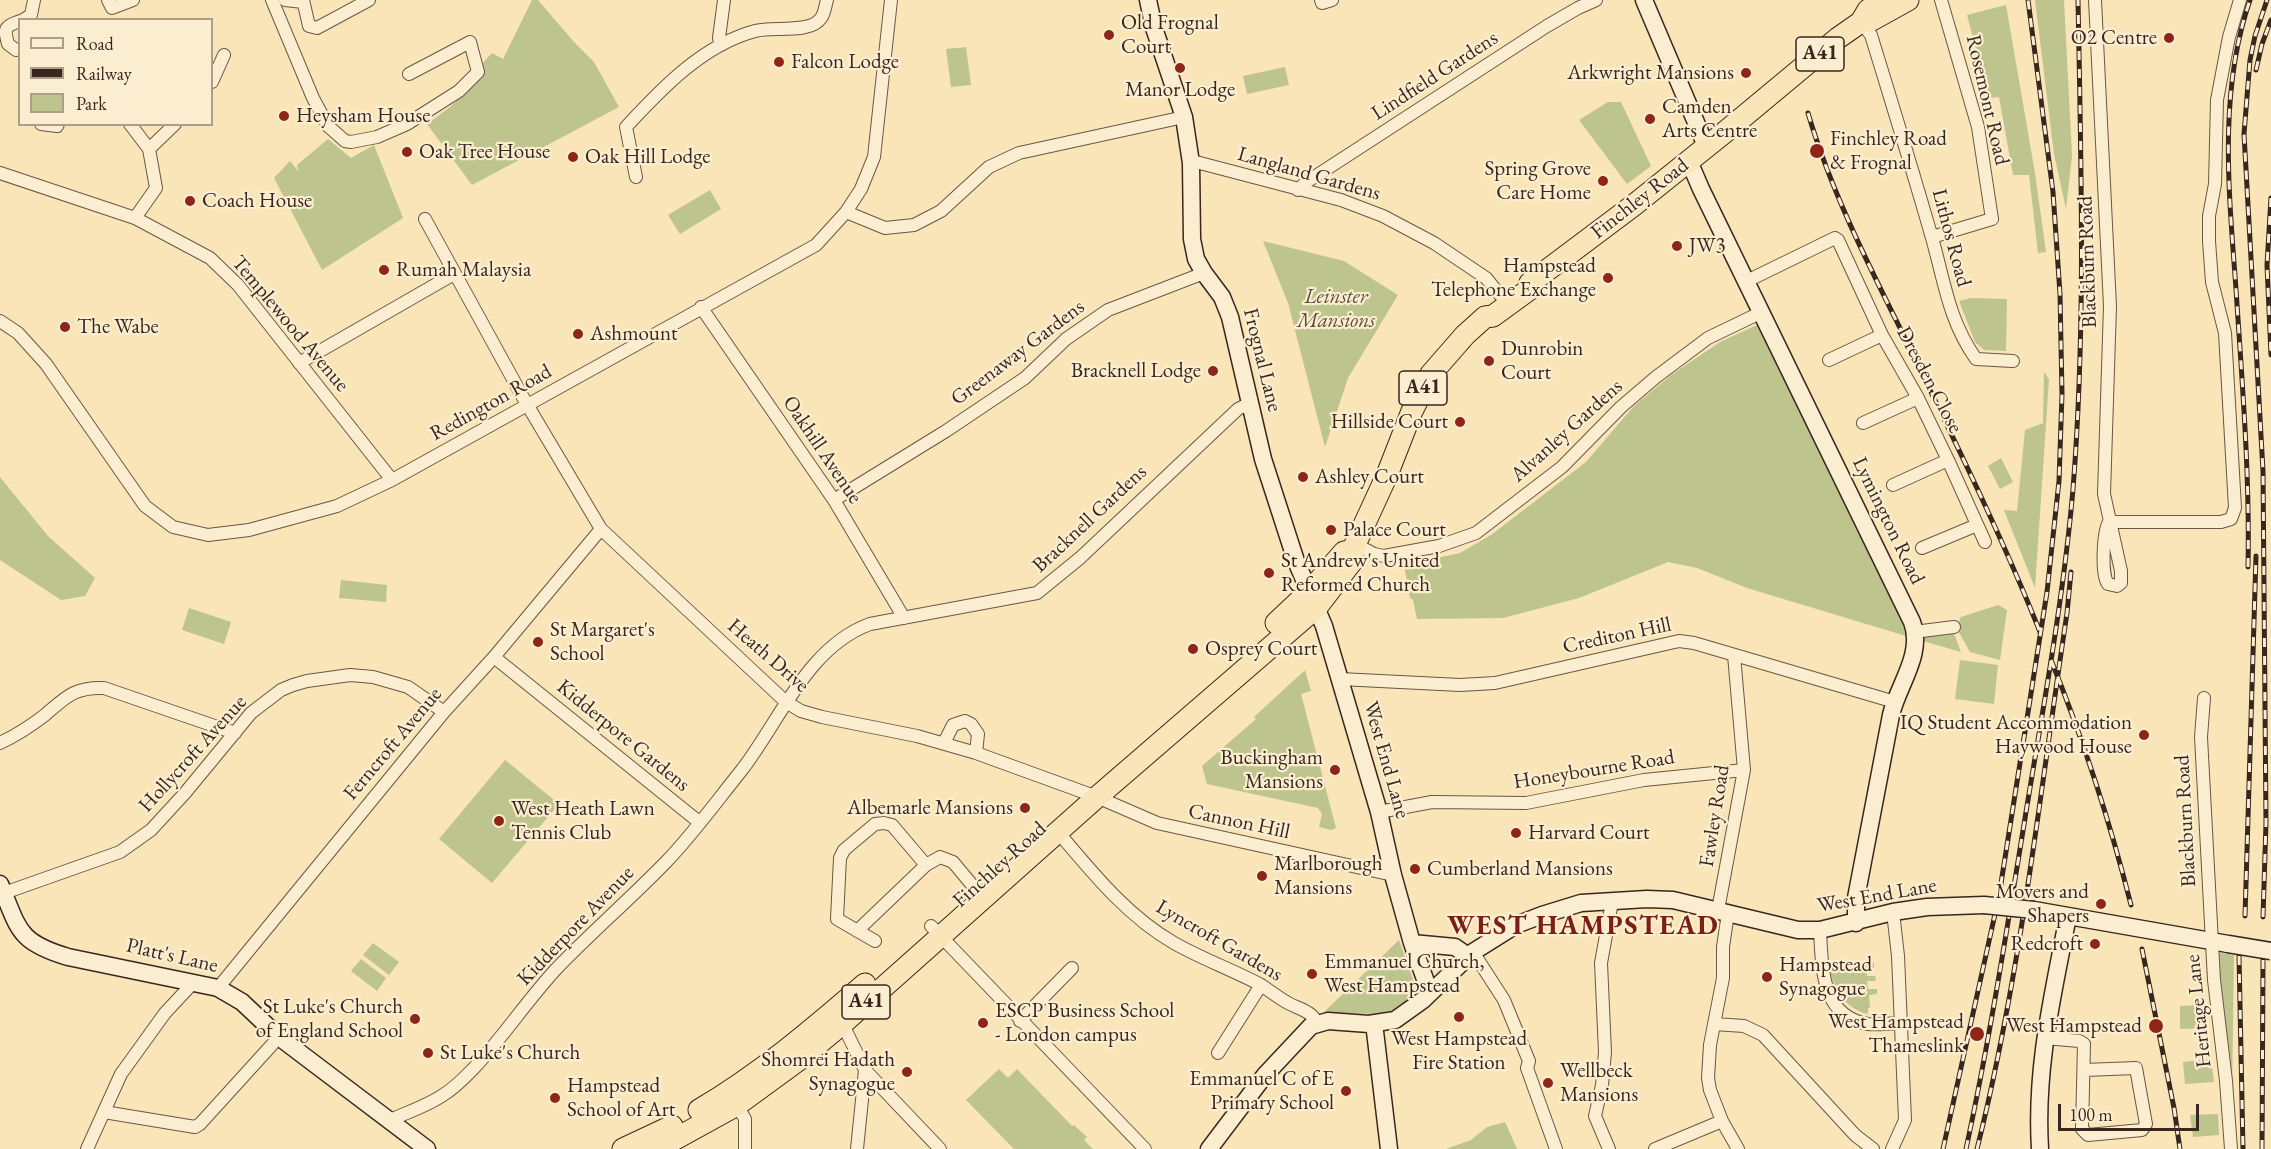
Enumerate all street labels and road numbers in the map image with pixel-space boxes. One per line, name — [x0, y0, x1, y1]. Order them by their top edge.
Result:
street label: Lindfield Gardens — [1367, 26, 1503, 126]
street label: Rosemont Road — [1960, 32, 2014, 168]
road number: A41 — [1796, 37, 1844, 71]
street label: Langland Gardens — [1235, 142, 1383, 206]
street label: Finchley Road — [1586, 153, 1694, 245]
street label: Lithos Road — [1926, 186, 1976, 290]
street label: Blackburn Road — [2073, 195, 2103, 329]
street label: Templewood Avenue — [226, 251, 354, 397]
street label: Greenaway Gardens — [946, 295, 1090, 411]
street label: Frognal Lane — [1237, 306, 1287, 414]
street label: Dresden Close — [1890, 322, 1968, 438]
street label: Redington Road — [426, 359, 556, 447]
road number: A41 — [1399, 371, 1447, 405]
street label: Alvanley Gardens — [1506, 374, 1628, 488]
street label: Oakhill Avenue — [777, 391, 867, 509]
street label: Lymington Road — [1846, 453, 1930, 589]
street label: Bracknell Gardens — [1028, 460, 1152, 578]
street label: Crediton Hill — [1560, 612, 1674, 660]
street label: Heath Drive — [722, 614, 814, 698]
street label: Kidderpore Gardens — [551, 675, 695, 797]
street label: Ferncroft Avenue — [338, 682, 448, 806]
street label: Hollycroft Avenue — [134, 690, 252, 818]
street label: West End Lane — [1357, 699, 1415, 821]
street label: Honeybourne Road — [1512, 745, 1676, 795]
street label: Blackburn Road — [2170, 754, 2202, 888]
street label: Fawley Road — [1694, 763, 1736, 869]
street label: Cannon Hill — [1186, 799, 1292, 845]
street label: Finchley Road — [948, 817, 1052, 913]
street label: Kidderpore Avenue — [512, 861, 640, 991]
street label: West End Lane — [1815, 873, 1939, 919]
street label: Lyncroft Gardens — [1151, 895, 1287, 987]
street label: Platt's Lane — [124, 933, 220, 979]
street label: Heritage Lane — [2181, 953, 2217, 1069]
road number: A41 — [842, 985, 890, 1019]

